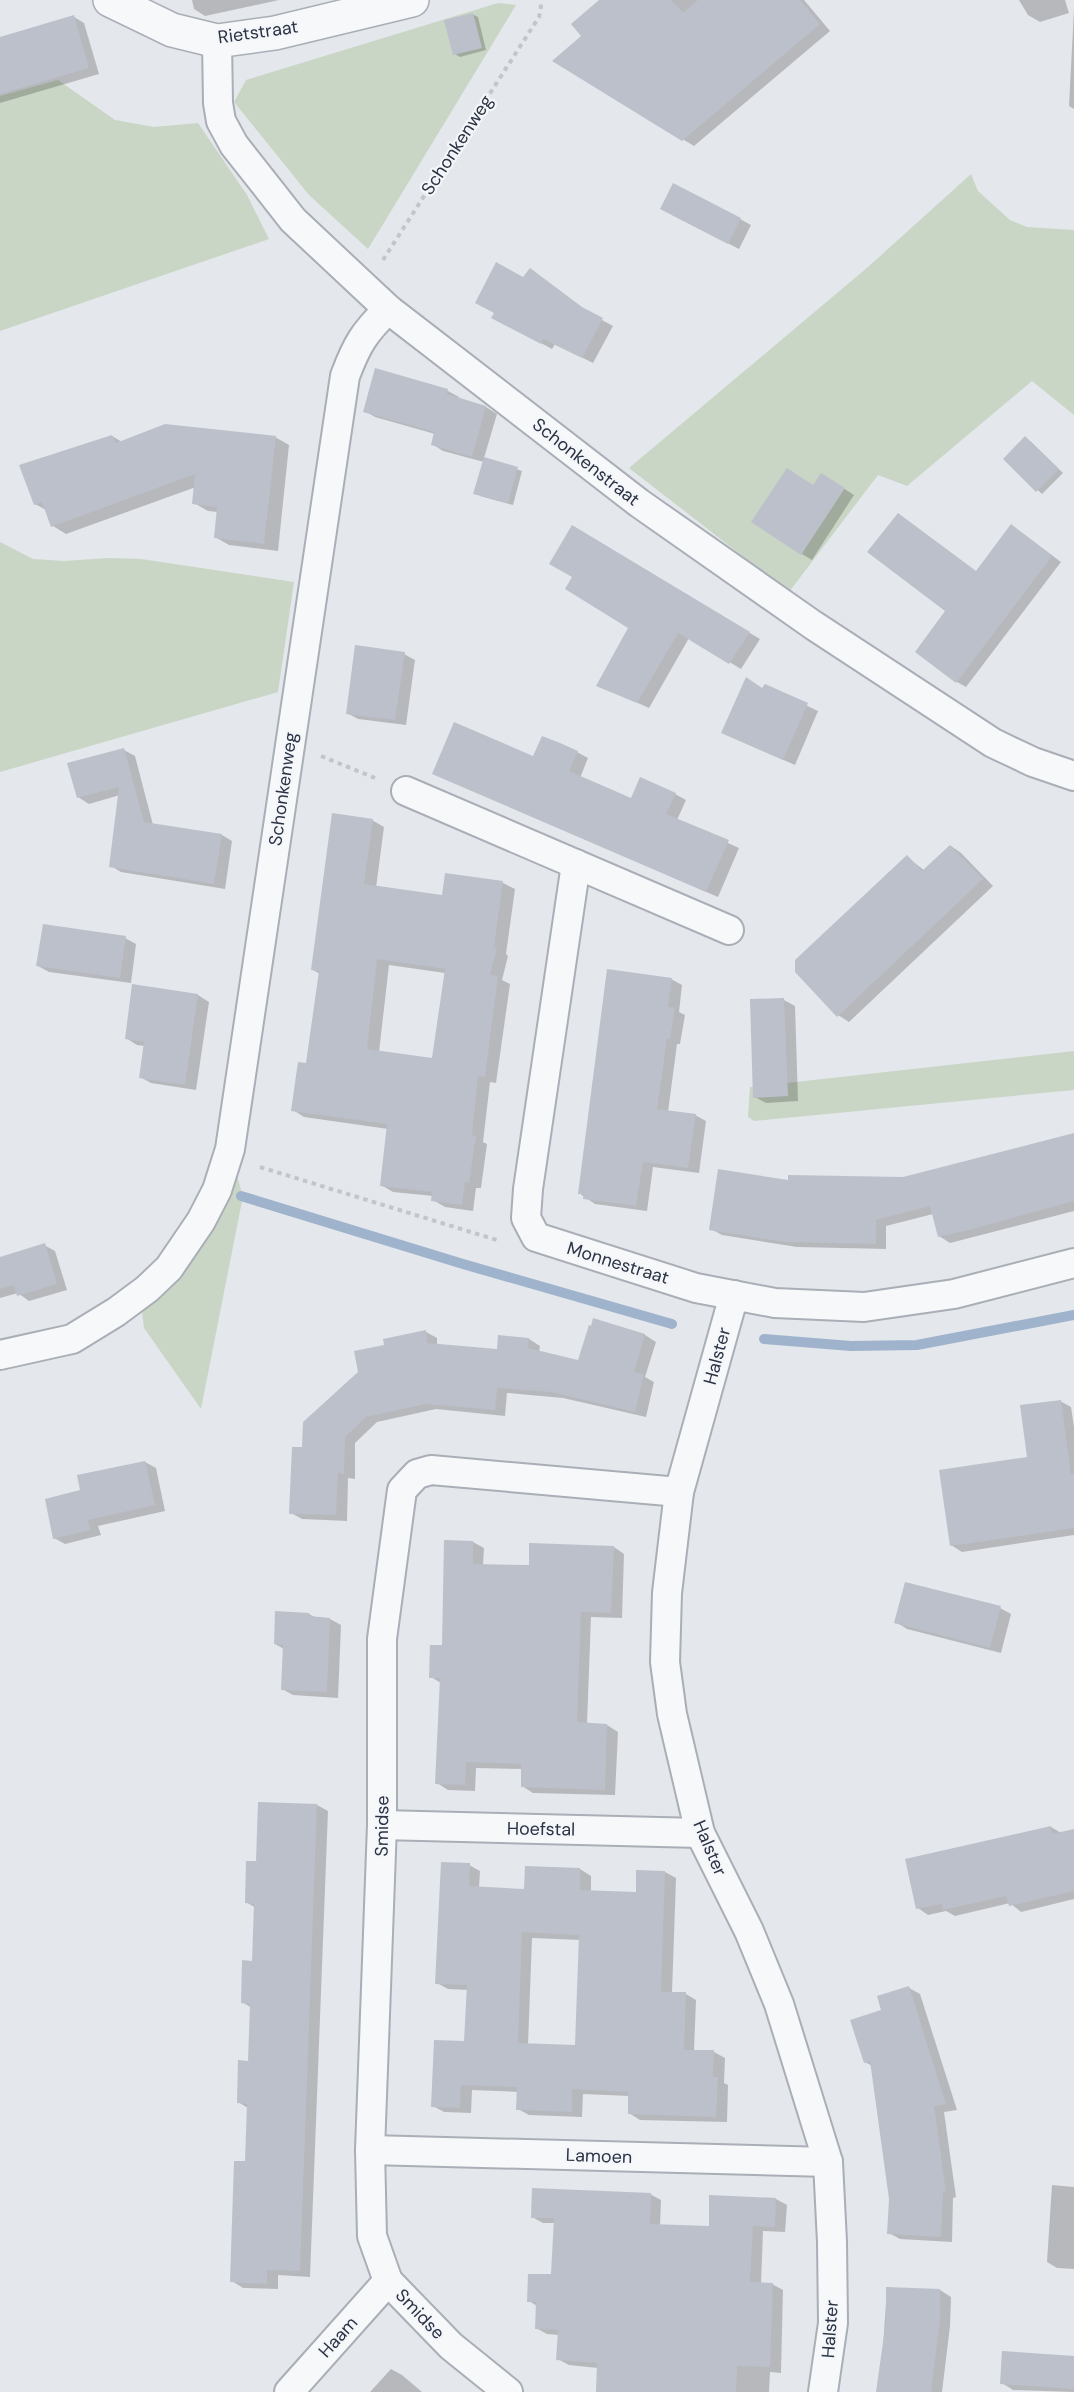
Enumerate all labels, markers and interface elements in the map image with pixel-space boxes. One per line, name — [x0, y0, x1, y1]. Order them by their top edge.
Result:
street label: Rietstraat — [216, 14, 300, 50]
street label: Schonkenweg — [416, 90, 498, 200]
street label: Schonkenstraat — [527, 413, 645, 511]
street label: Schonkenweg — [263, 731, 303, 847]
street label: Monnestraat — [564, 1236, 672, 1290]
street label: Halster — [698, 1324, 736, 1387]
street label: Smidse — [369, 1795, 395, 1857]
street label: Hoefstal — [507, 1816, 575, 1842]
street label: Halster — [688, 1816, 733, 1880]
street label: Lamoen — [565, 2143, 633, 2169]
street label: Smidse — [390, 2284, 450, 2344]
street label: Halster — [816, 2299, 844, 2359]
street label: Haam — [313, 2311, 363, 2363]

